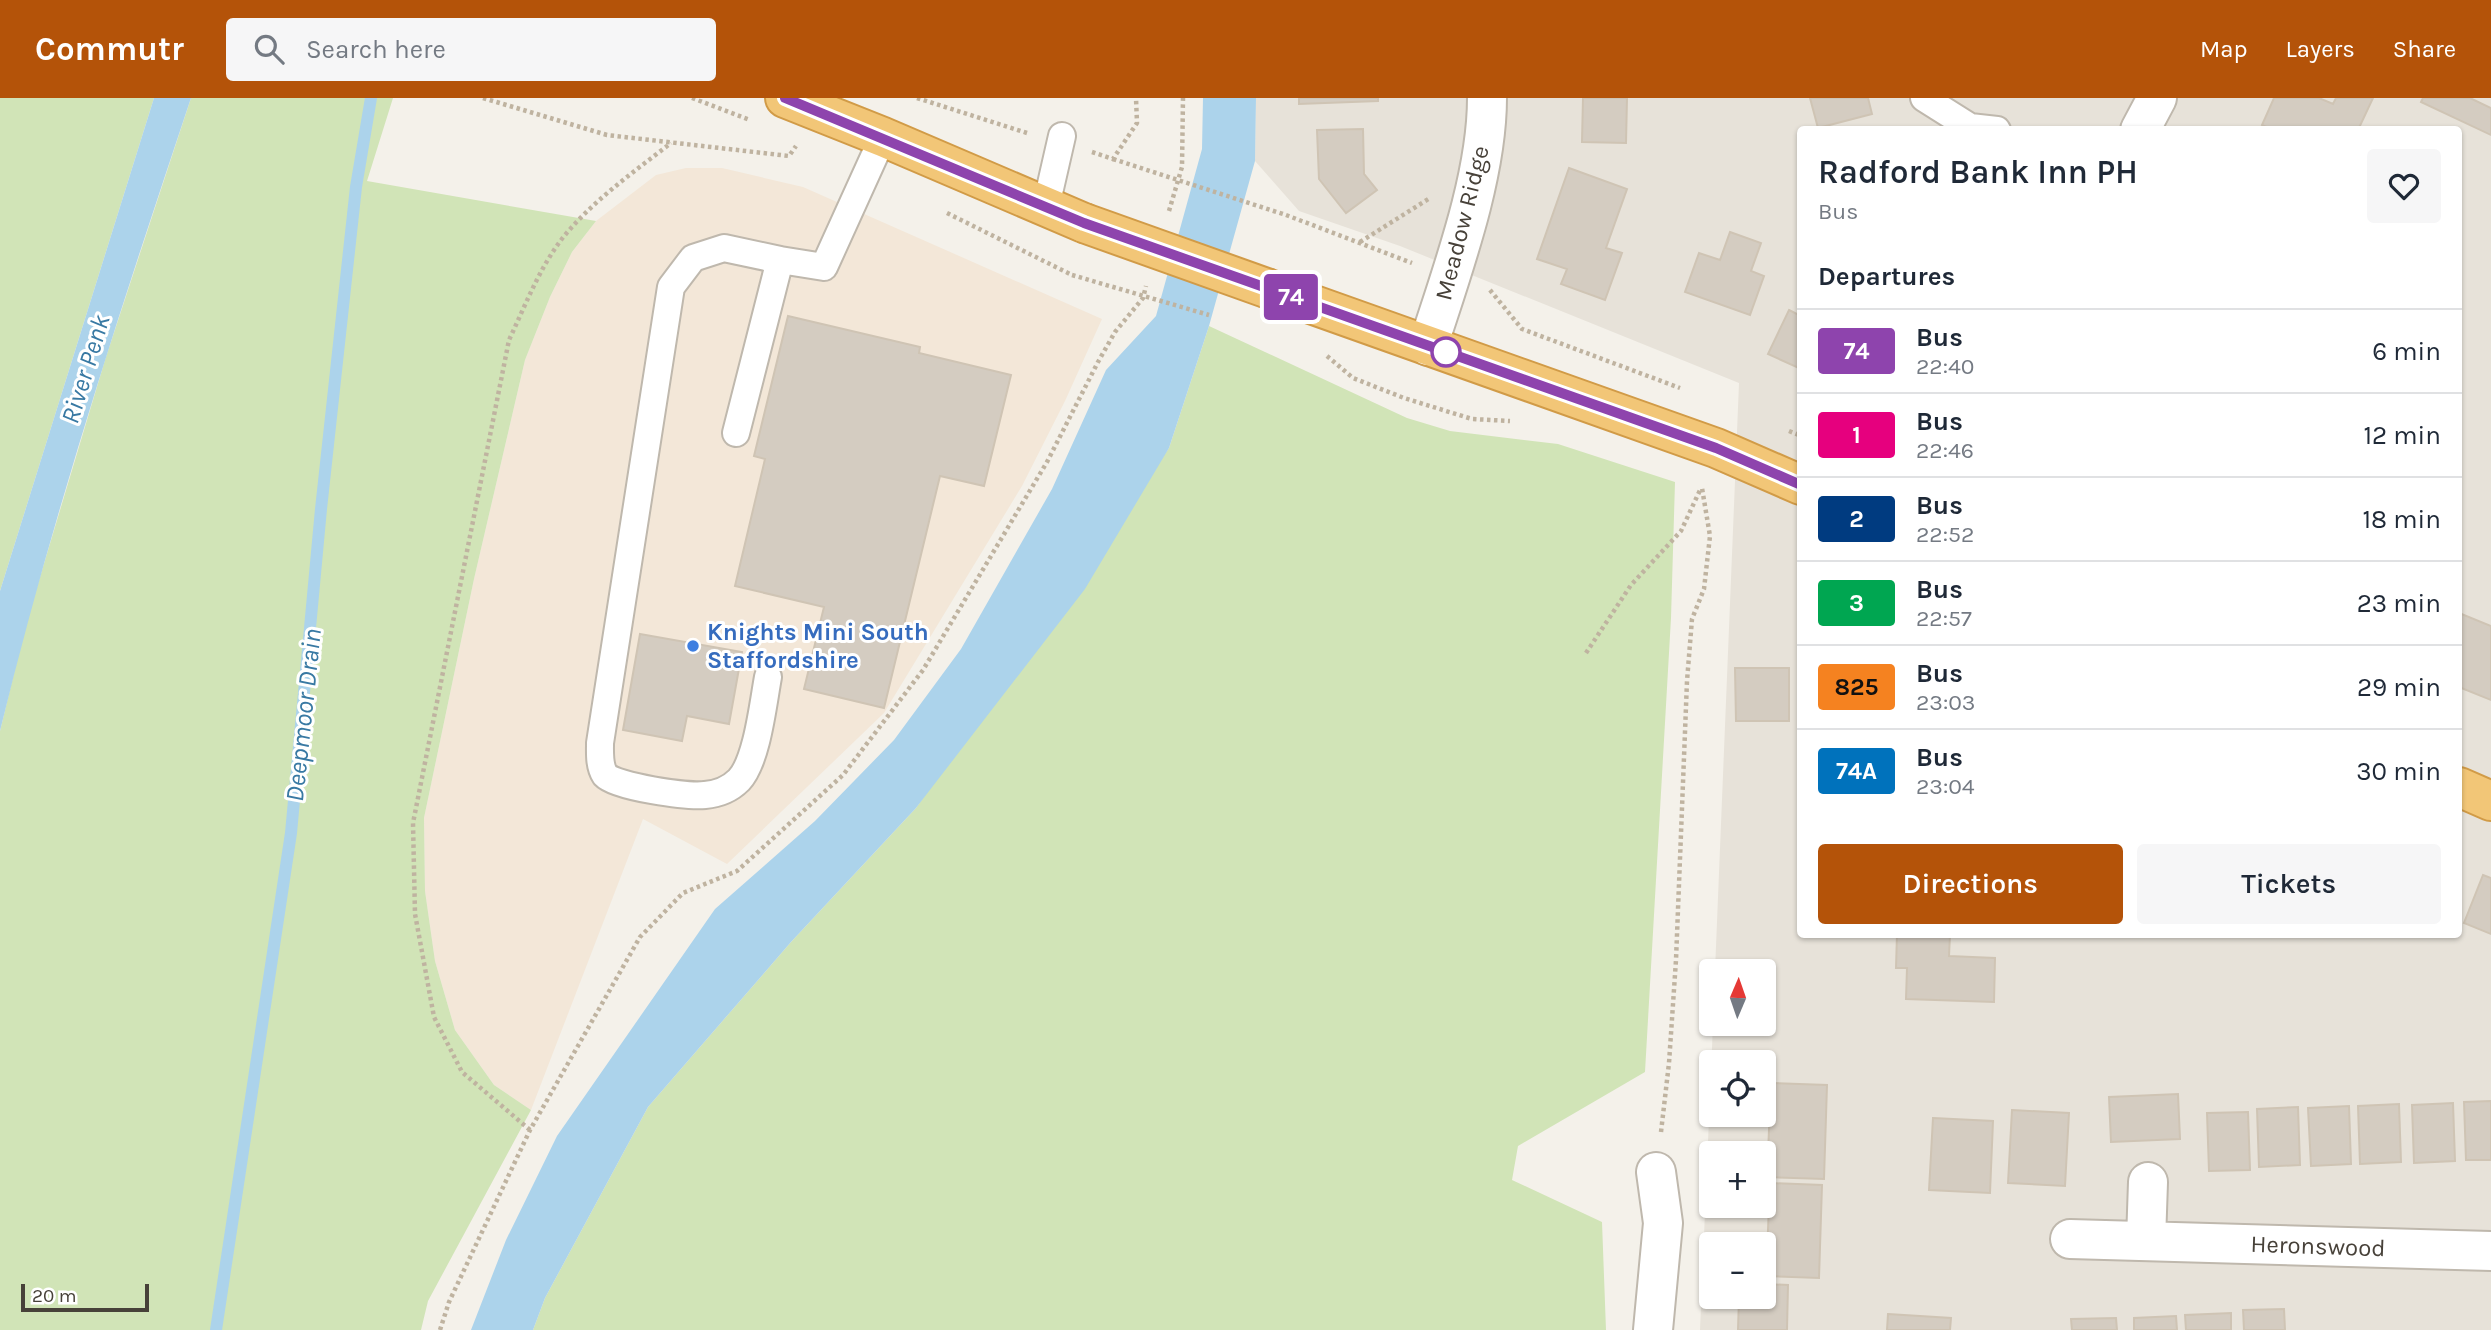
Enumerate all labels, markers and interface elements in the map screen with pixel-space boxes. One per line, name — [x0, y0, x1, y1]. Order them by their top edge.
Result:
search box — [226, 18, 716, 81]
text: Commutr — [35, 30, 184, 68]
icon: search — [250, 30, 288, 68]
text: Search here — [306, 34, 446, 65]
text: Map — [2200, 35, 2248, 63]
text: Layers — [2286, 35, 2355, 63]
text: Share — [2393, 35, 2456, 63]
street label: Meadow Ridge — [1429, 143, 1495, 303]
button: heart — [2367, 149, 2441, 223]
text: Radford Bank Inn PH — [1818, 153, 2138, 191]
text: Bus — [1818, 198, 1858, 225]
text: Departures — [1818, 261, 1955, 292]
line badge: 74 — [1260, 274, 1322, 320]
text: 74 — [1278, 283, 1304, 311]
water label: River Penk — [54, 310, 117, 427]
text: Bus — [1916, 322, 1963, 353]
text: 6 min — [2372, 336, 2441, 367]
unlabelled marker — [1431, 337, 1461, 367]
text: 74 — [1843, 337, 1870, 365]
text: 22:40 — [1916, 353, 1974, 380]
text: Bus — [1916, 406, 1963, 437]
text: 12 min — [2363, 420, 2441, 451]
text: 1 — [1852, 421, 1861, 449]
text: 22:46 — [1916, 437, 1974, 464]
text: Bus — [1916, 490, 1963, 521]
text: 18 min — [2362, 504, 2441, 535]
text: 2 — [1849, 505, 1864, 533]
text: 22:52 — [1916, 521, 1974, 548]
text: Bus — [1916, 574, 1963, 605]
text: 23 min — [2357, 588, 2441, 619]
text: 3 — [1849, 589, 1864, 617]
text: 22:57 — [1916, 605, 1972, 632]
place label: Knights Mini South Staffordshire — [707, 618, 929, 674]
water label: Deepmoor Drain — [279, 627, 328, 803]
marker: Knights Mini South Staffordshire — [685, 638, 701, 654]
text: Bus — [1916, 658, 1963, 689]
text: 29 min — [2357, 672, 2441, 703]
text: 825 — [1834, 673, 1879, 701]
text: 23:03 — [1916, 689, 1975, 716]
text: Bus — [1916, 742, 1963, 773]
text: 30 min — [2356, 756, 2441, 787]
text: 74A — [1836, 757, 1877, 785]
text: 23:04 — [1916, 773, 1975, 800]
button: Directions — [1818, 844, 2123, 924]
button: Tickets — [2137, 844, 2441, 924]
north arrow — [1699, 959, 1776, 1036]
map controls — [1699, 959, 1776, 1309]
button: locate — [1699, 1050, 1776, 1127]
button: + — [1699, 1141, 1776, 1218]
street label: Heronswood — [2250, 1230, 2386, 1262]
button: − — [1699, 1232, 1776, 1309]
scale bar — [21, 1281, 149, 1313]
text: 20 m — [32, 1285, 77, 1307]

